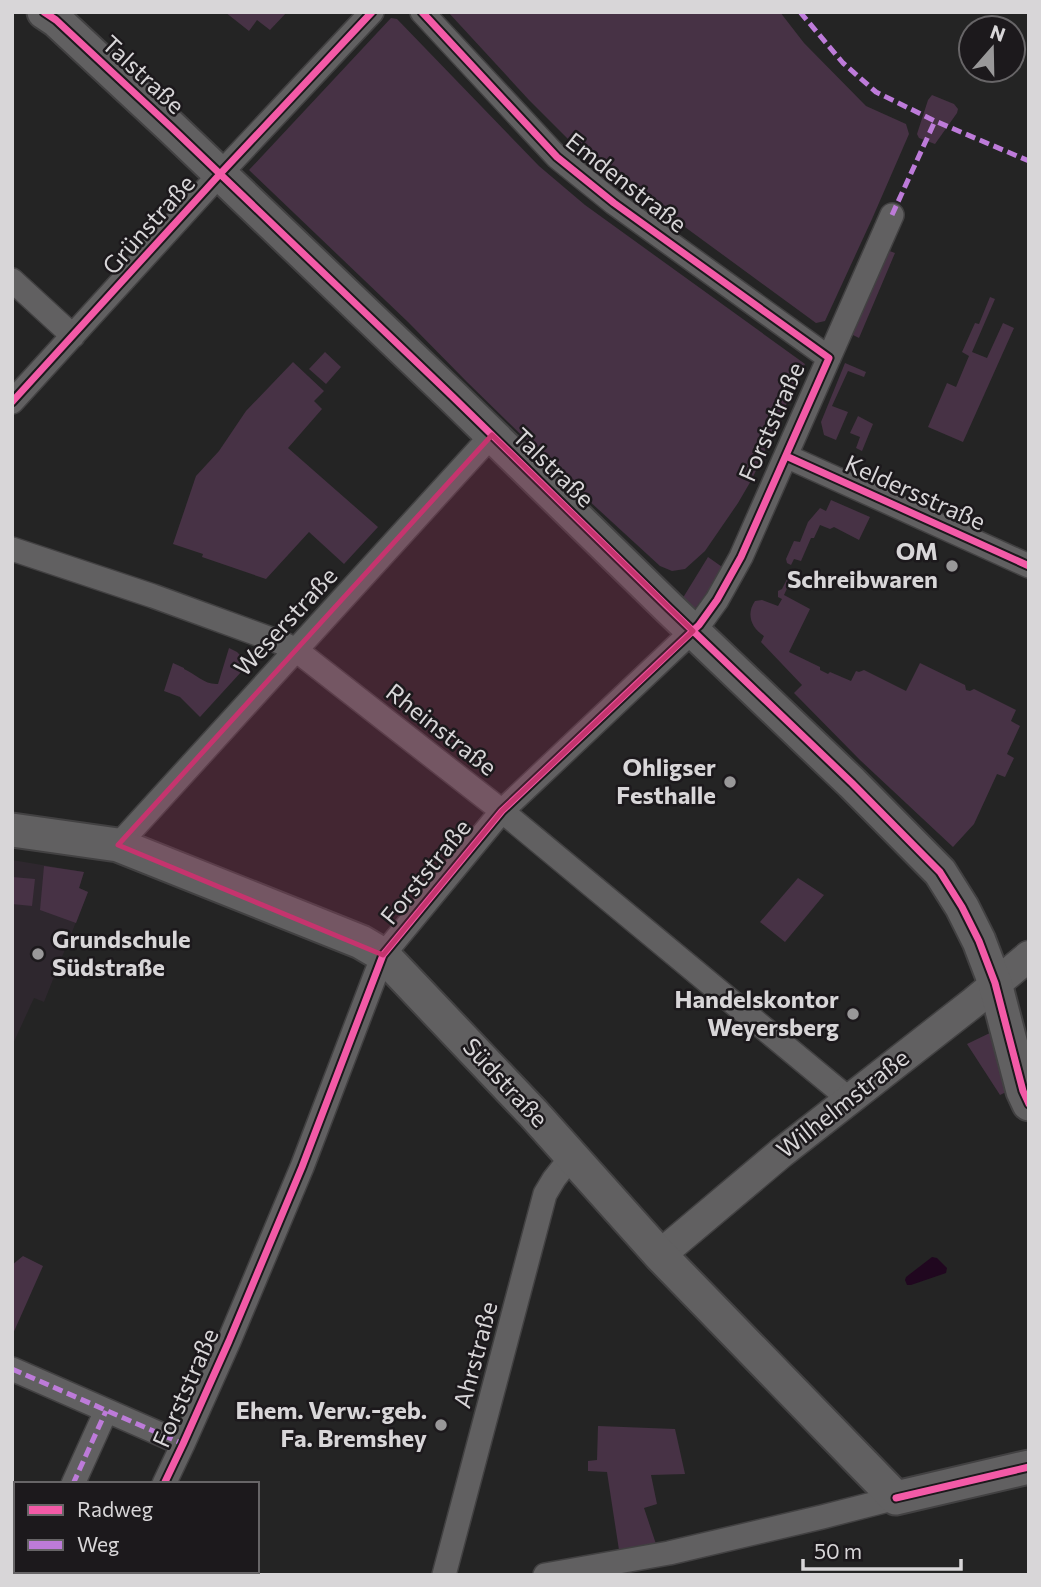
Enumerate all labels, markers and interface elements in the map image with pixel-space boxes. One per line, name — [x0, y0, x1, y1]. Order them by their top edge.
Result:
north arrow — [957, 14, 1027, 84]
text: N — [987, 19, 1009, 46]
street label: Talstraße — [97, 29, 191, 119]
street label: Emdenstraße — [561, 126, 693, 238]
street label: Grünstraße — [96, 168, 200, 280]
street label: Forststraße — [732, 357, 810, 485]
street label: Talstraße — [507, 421, 601, 513]
street label: Keldersstraße — [841, 448, 990, 535]
place label: OM Schreibwaren — [787, 536, 938, 593]
marker: OM Schreibwaren — [944, 558, 960, 574]
street label: Weserstraße — [227, 561, 343, 681]
street label: Rheinstraße — [381, 677, 503, 781]
place label: Ohligser Festhalle — [616, 752, 716, 809]
marker: Ohligser Festhalle — [722, 774, 738, 790]
street label: Forststraße — [374, 812, 476, 930]
place label: Grundschule Südstraße — [52, 924, 191, 981]
marker: Grundschule Südstraße — [30, 946, 46, 962]
place label: Handelskontor Weyersberg — [674, 984, 839, 1041]
marker: Handelskontor Weyersberg — [845, 1006, 861, 1022]
street label: Südstraße — [458, 1031, 555, 1133]
street label: Wilhelmstraße — [770, 1042, 914, 1163]
street label: Ahrstraße — [446, 1298, 503, 1411]
street label: Forststraße — [146, 1323, 224, 1451]
place label: Ehem. Verw.-geb. Fa. Bremshey — [236, 1395, 427, 1452]
marker: Ehem. Verw.-geb. Fa. Bremshey — [433, 1417, 449, 1433]
legend — [14, 1482, 259, 1573]
text: Radweg — [77, 1496, 153, 1521]
scale bar — [803, 1528, 960, 1572]
text: Weg — [77, 1531, 119, 1556]
text: 50 m — [814, 1538, 862, 1563]

